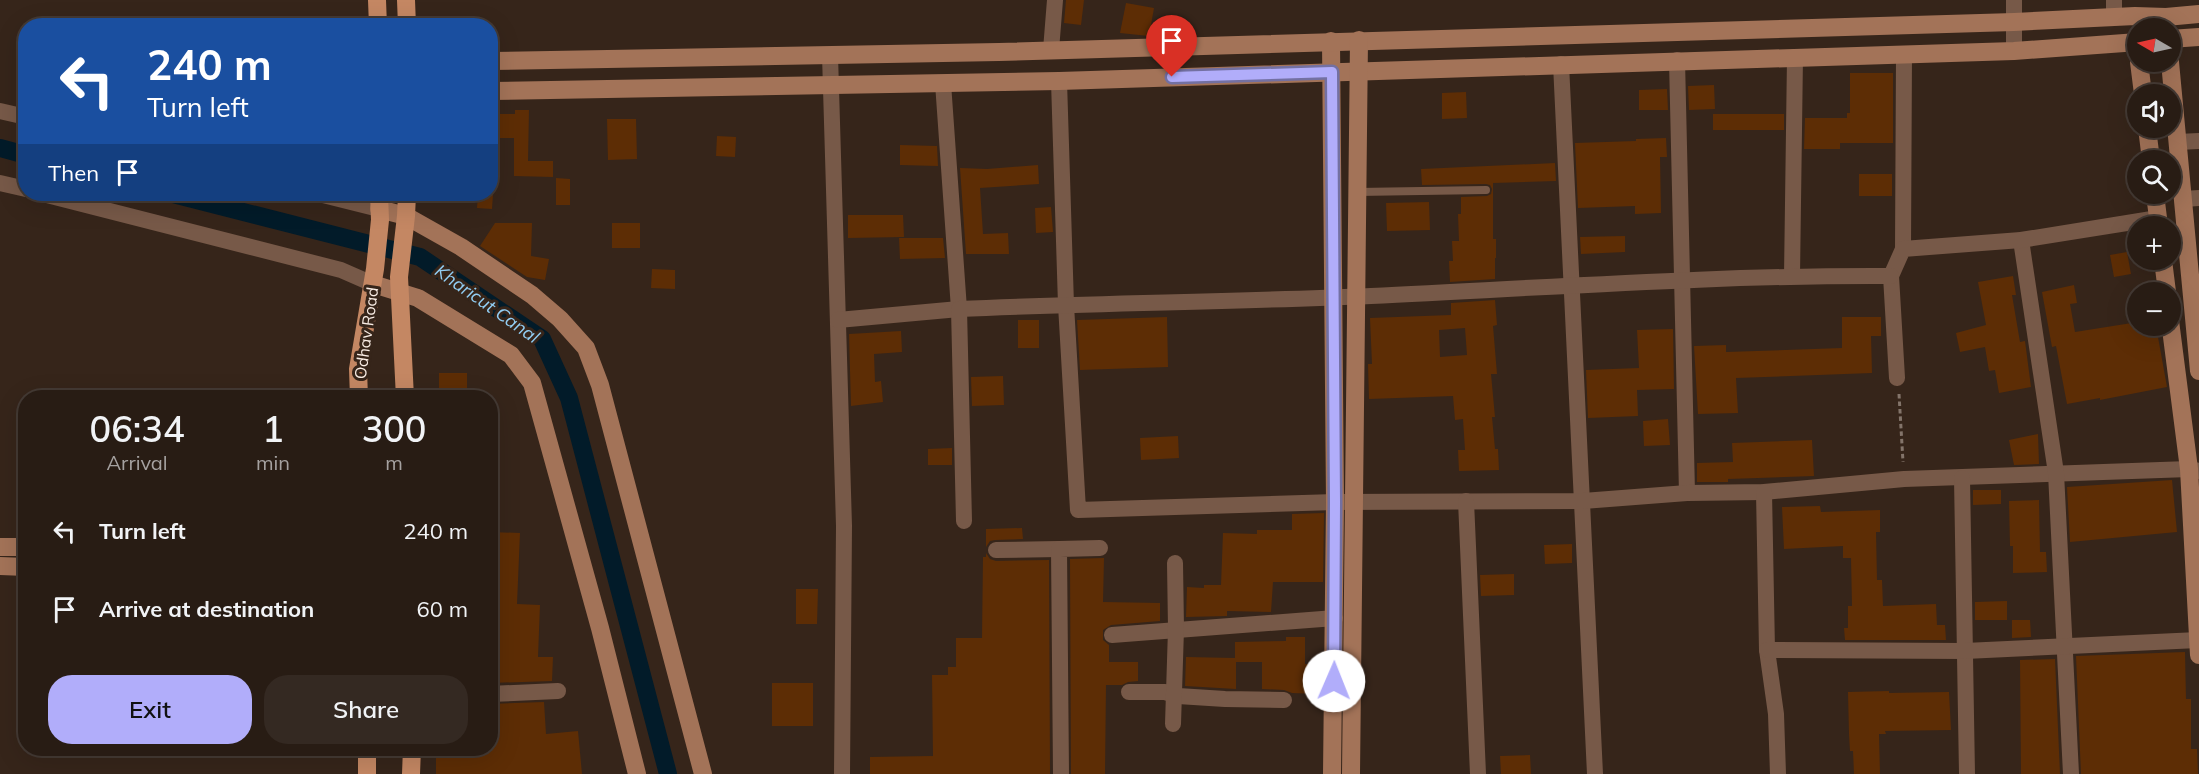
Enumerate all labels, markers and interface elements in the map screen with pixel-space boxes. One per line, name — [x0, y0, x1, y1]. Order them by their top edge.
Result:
pin — [1146, 15, 1197, 77]
north arrow — [2127, 18, 2181, 72]
map controls — [2127, 18, 2181, 336]
icon: arrive — [1155, 24, 1188, 57]
text: 240 m — [147, 38, 272, 91]
icon: left — [48, 42, 126, 120]
button: sound — [2127, 84, 2181, 138]
text: Turn left — [147, 90, 249, 124]
button: search — [2127, 150, 2181, 204]
icon: arrive — [111, 156, 144, 189]
text: Then — [48, 159, 99, 187]
button: + — [2127, 216, 2181, 270]
water label: Kharicut Canal — [431, 259, 545, 348]
button: − — [2127, 282, 2181, 336]
street label: Odhav Road — [350, 286, 382, 380]
text: 06:34 — [90, 406, 184, 451]
text: 1 — [262, 406, 284, 451]
text: 300 — [362, 406, 426, 451]
text: Arrival — [106, 450, 168, 475]
text: min — [256, 450, 290, 475]
text: m — [385, 450, 403, 475]
icon: left — [48, 515, 81, 548]
text: Turn left — [99, 517, 186, 545]
text: 240 m — [403, 517, 468, 545]
icon: arrive — [48, 593, 81, 626]
text: Arrive at destination — [99, 595, 314, 623]
text: 60 m — [417, 595, 468, 623]
position arrow — [1302, 649, 1366, 713]
button: Exit — [48, 675, 252, 744]
button: Share — [264, 675, 468, 744]

